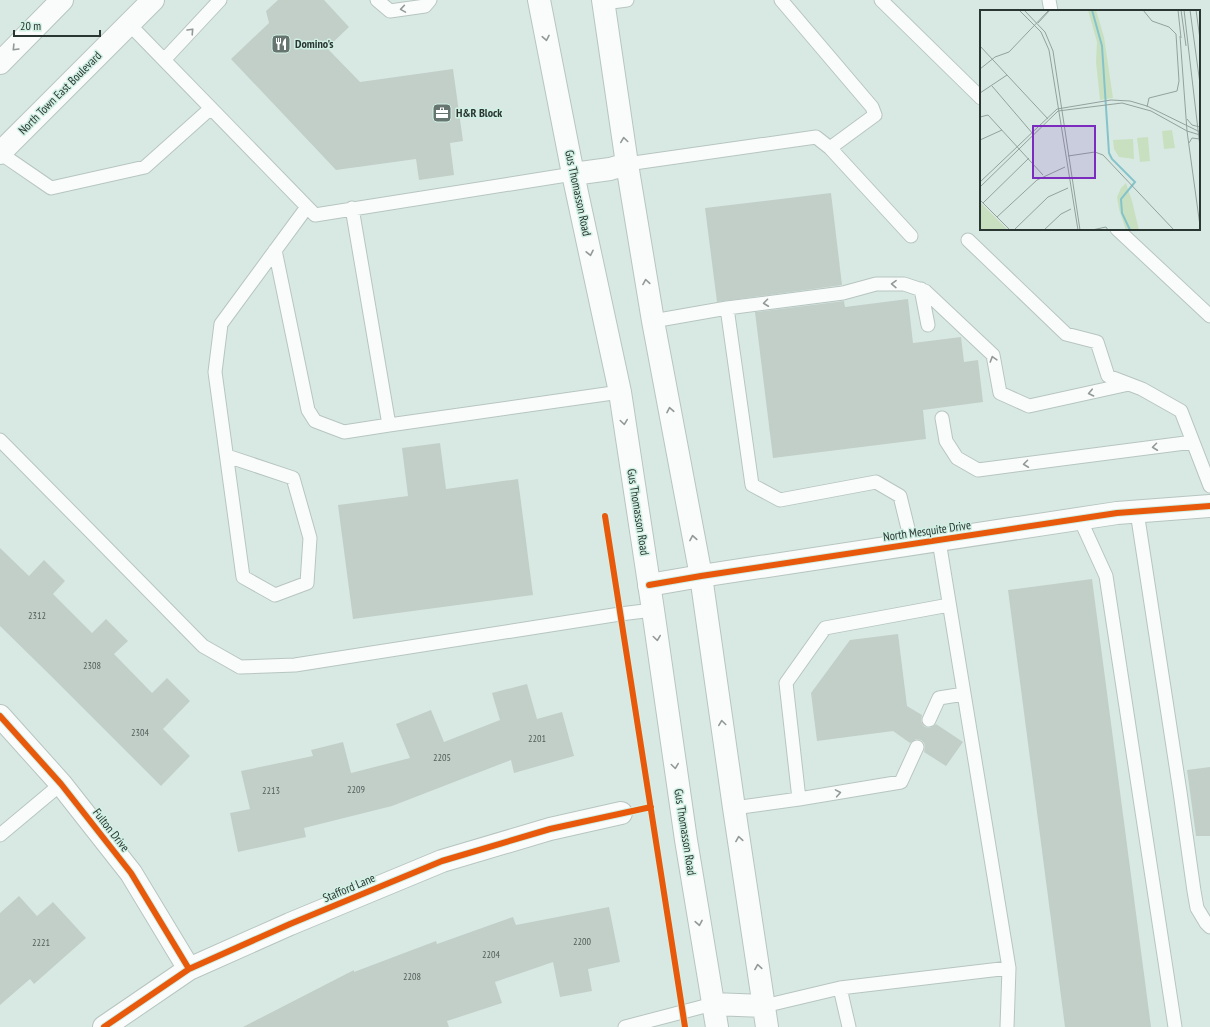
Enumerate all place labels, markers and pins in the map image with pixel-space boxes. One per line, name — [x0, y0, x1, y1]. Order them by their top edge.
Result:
restaurant icon: Domino's — [270, 33, 292, 55]
place label: Domino's — [295, 36, 333, 51]
office icon: H&R Block — [431, 102, 453, 124]
place label: H&R Block — [456, 105, 502, 120]

